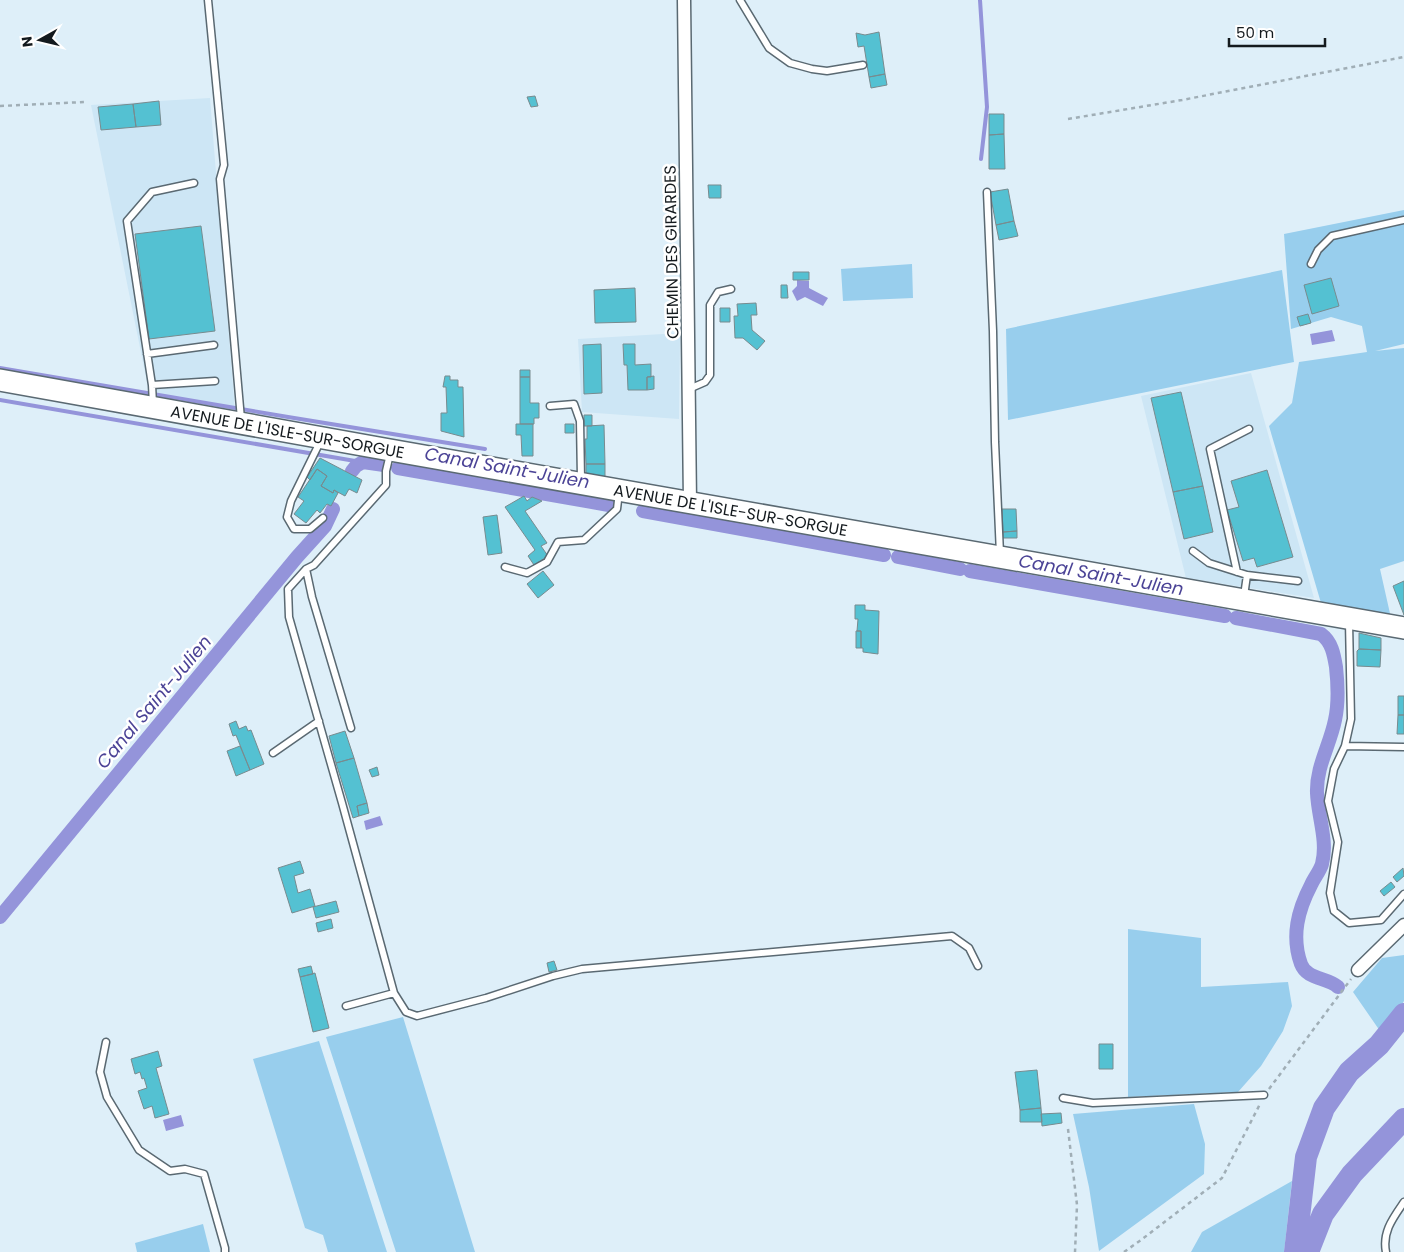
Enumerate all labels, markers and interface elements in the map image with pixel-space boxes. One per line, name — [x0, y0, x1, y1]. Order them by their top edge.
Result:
north arrow — [15, 15, 65, 65]
scale bar — [1229, 15, 1325, 47]
text: 50 m — [1236, 22, 1274, 43]
text: N — [16, 35, 38, 48]
street label: CHEMIN DES GIRARDES — [658, 165, 685, 339]
street label: AVENUE DE L'ISLE-SUR-SORGUE — [169, 400, 406, 464]
water label: Canal Saint-Julien — [423, 441, 592, 494]
street label: AVENUE DE L'ISLE-SUR-SORGUE — [612, 478, 849, 542]
water label: Canal Saint-Julien — [1017, 548, 1186, 601]
water label: Canal Saint-Julien — [90, 630, 217, 774]

